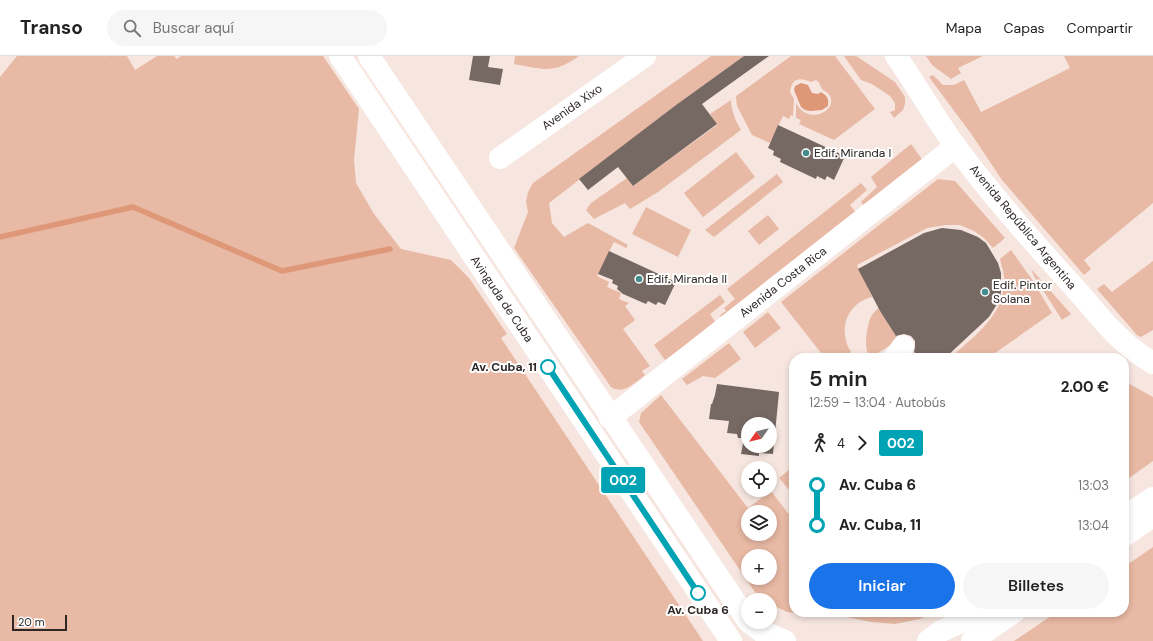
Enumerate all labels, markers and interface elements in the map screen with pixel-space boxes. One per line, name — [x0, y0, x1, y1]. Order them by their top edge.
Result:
search box — [107, 10, 387, 46]
text: Transo — [20, 15, 83, 40]
icon: search — [121, 17, 143, 39]
text: Buscar aquí — [153, 18, 234, 38]
text: Mapa — [946, 19, 982, 37]
text: Capas — [1004, 19, 1045, 37]
text: Compartir — [1067, 19, 1133, 37]
street label: Avenida Xixo — [539, 80, 605, 134]
place label: Edif. Miranda I — [814, 145, 891, 161]
marker: Edif. Miranda I — [801, 148, 811, 158]
street label: Avenida República Argentina — [966, 161, 1080, 293]
street label: Avenida Costa Rica — [736, 243, 830, 321]
street label: Avinguda de Cuba — [467, 253, 537, 345]
place label: Edif. Miranda II — [647, 271, 727, 287]
marker: Edif. Miranda II — [634, 274, 644, 284]
place label: Edif. Pintor Solana — [993, 277, 1053, 307]
marker: Edif. Pintor Solana — [980, 287, 990, 297]
place label: Av. Cuba, 11 — [471, 359, 537, 375]
marker: Av. Cuba, 11 — [540, 359, 556, 375]
text: 5 min — [809, 364, 867, 393]
text: 2.00 € — [1061, 377, 1109, 397]
text: 12:59 – 13:04 · Autobús — [809, 394, 946, 411]
north arrow — [741, 417, 777, 453]
map controls — [741, 417, 777, 629]
icon: walk — [809, 432, 831, 454]
icon: forward — [851, 432, 873, 454]
text: 002 — [887, 434, 915, 452]
text: 4 — [837, 435, 845, 452]
button: locate — [741, 461, 777, 497]
line badge: 002 — [600, 467, 646, 493]
text: 002 — [609, 471, 637, 489]
text: Av. Cuba 6 — [839, 475, 916, 495]
text: 13:03 — [1078, 477, 1109, 494]
button: layers — [741, 505, 777, 541]
text: Av. Cuba, 11 — [839, 515, 921, 535]
text: 13:04 — [1078, 517, 1109, 534]
button: + — [741, 549, 777, 585]
button: Iniciar — [809, 563, 955, 609]
button: Billetes — [963, 563, 1109, 609]
marker: Av. Cuba 6 — [690, 585, 706, 601]
button: − — [741, 593, 777, 629]
place label: Av. Cuba 6 — [667, 602, 729, 618]
scale bar — [12, 613, 67, 632]
text: 20 m — [18, 615, 44, 629]

